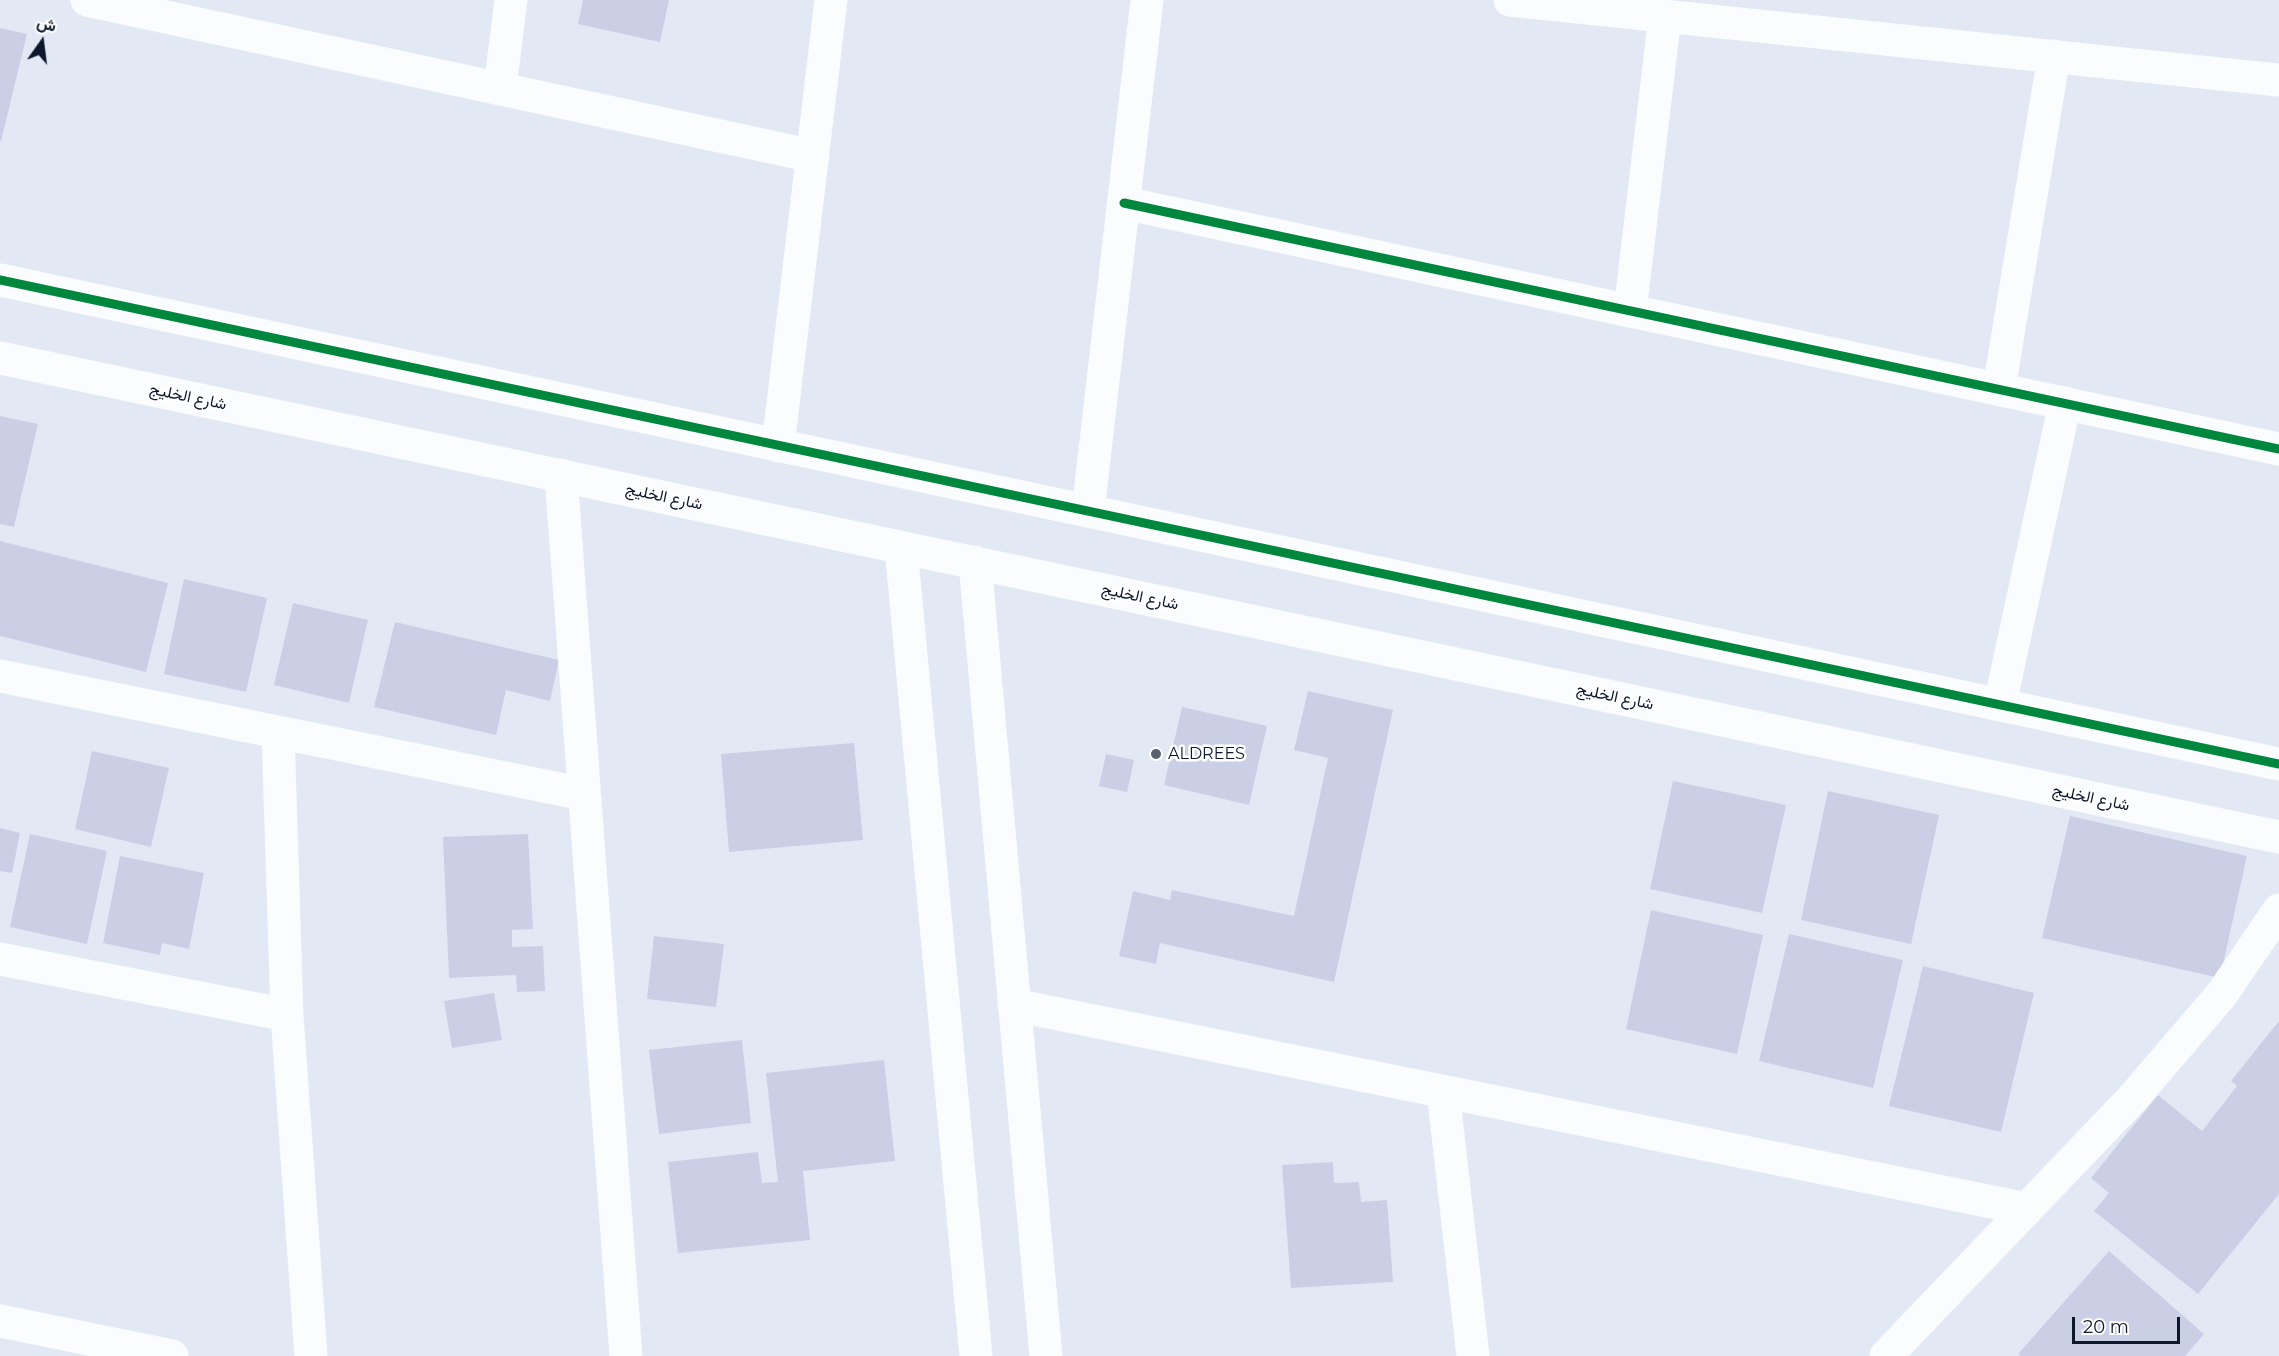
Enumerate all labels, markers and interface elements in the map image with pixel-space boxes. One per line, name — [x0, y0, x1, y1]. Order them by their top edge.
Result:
north arrow — [12, 12, 72, 72]
text: ش — [35, 13, 58, 36]
street label: شارع الخليج — [148, 379, 228, 415]
street label: شارع الخليج — [624, 479, 704, 515]
street label: شارع الخليج — [1100, 579, 1180, 615]
street label: شارع الخليج — [1575, 679, 1655, 715]
place label: ALDREES — [1168, 744, 1245, 764]
marker: ALDREES — [1149, 747, 1163, 761]
street label: شارع الخليج — [2051, 780, 2131, 816]
scale bar — [2075, 1305, 2183, 1343]
text: 20 m — [2083, 1316, 2129, 1338]

